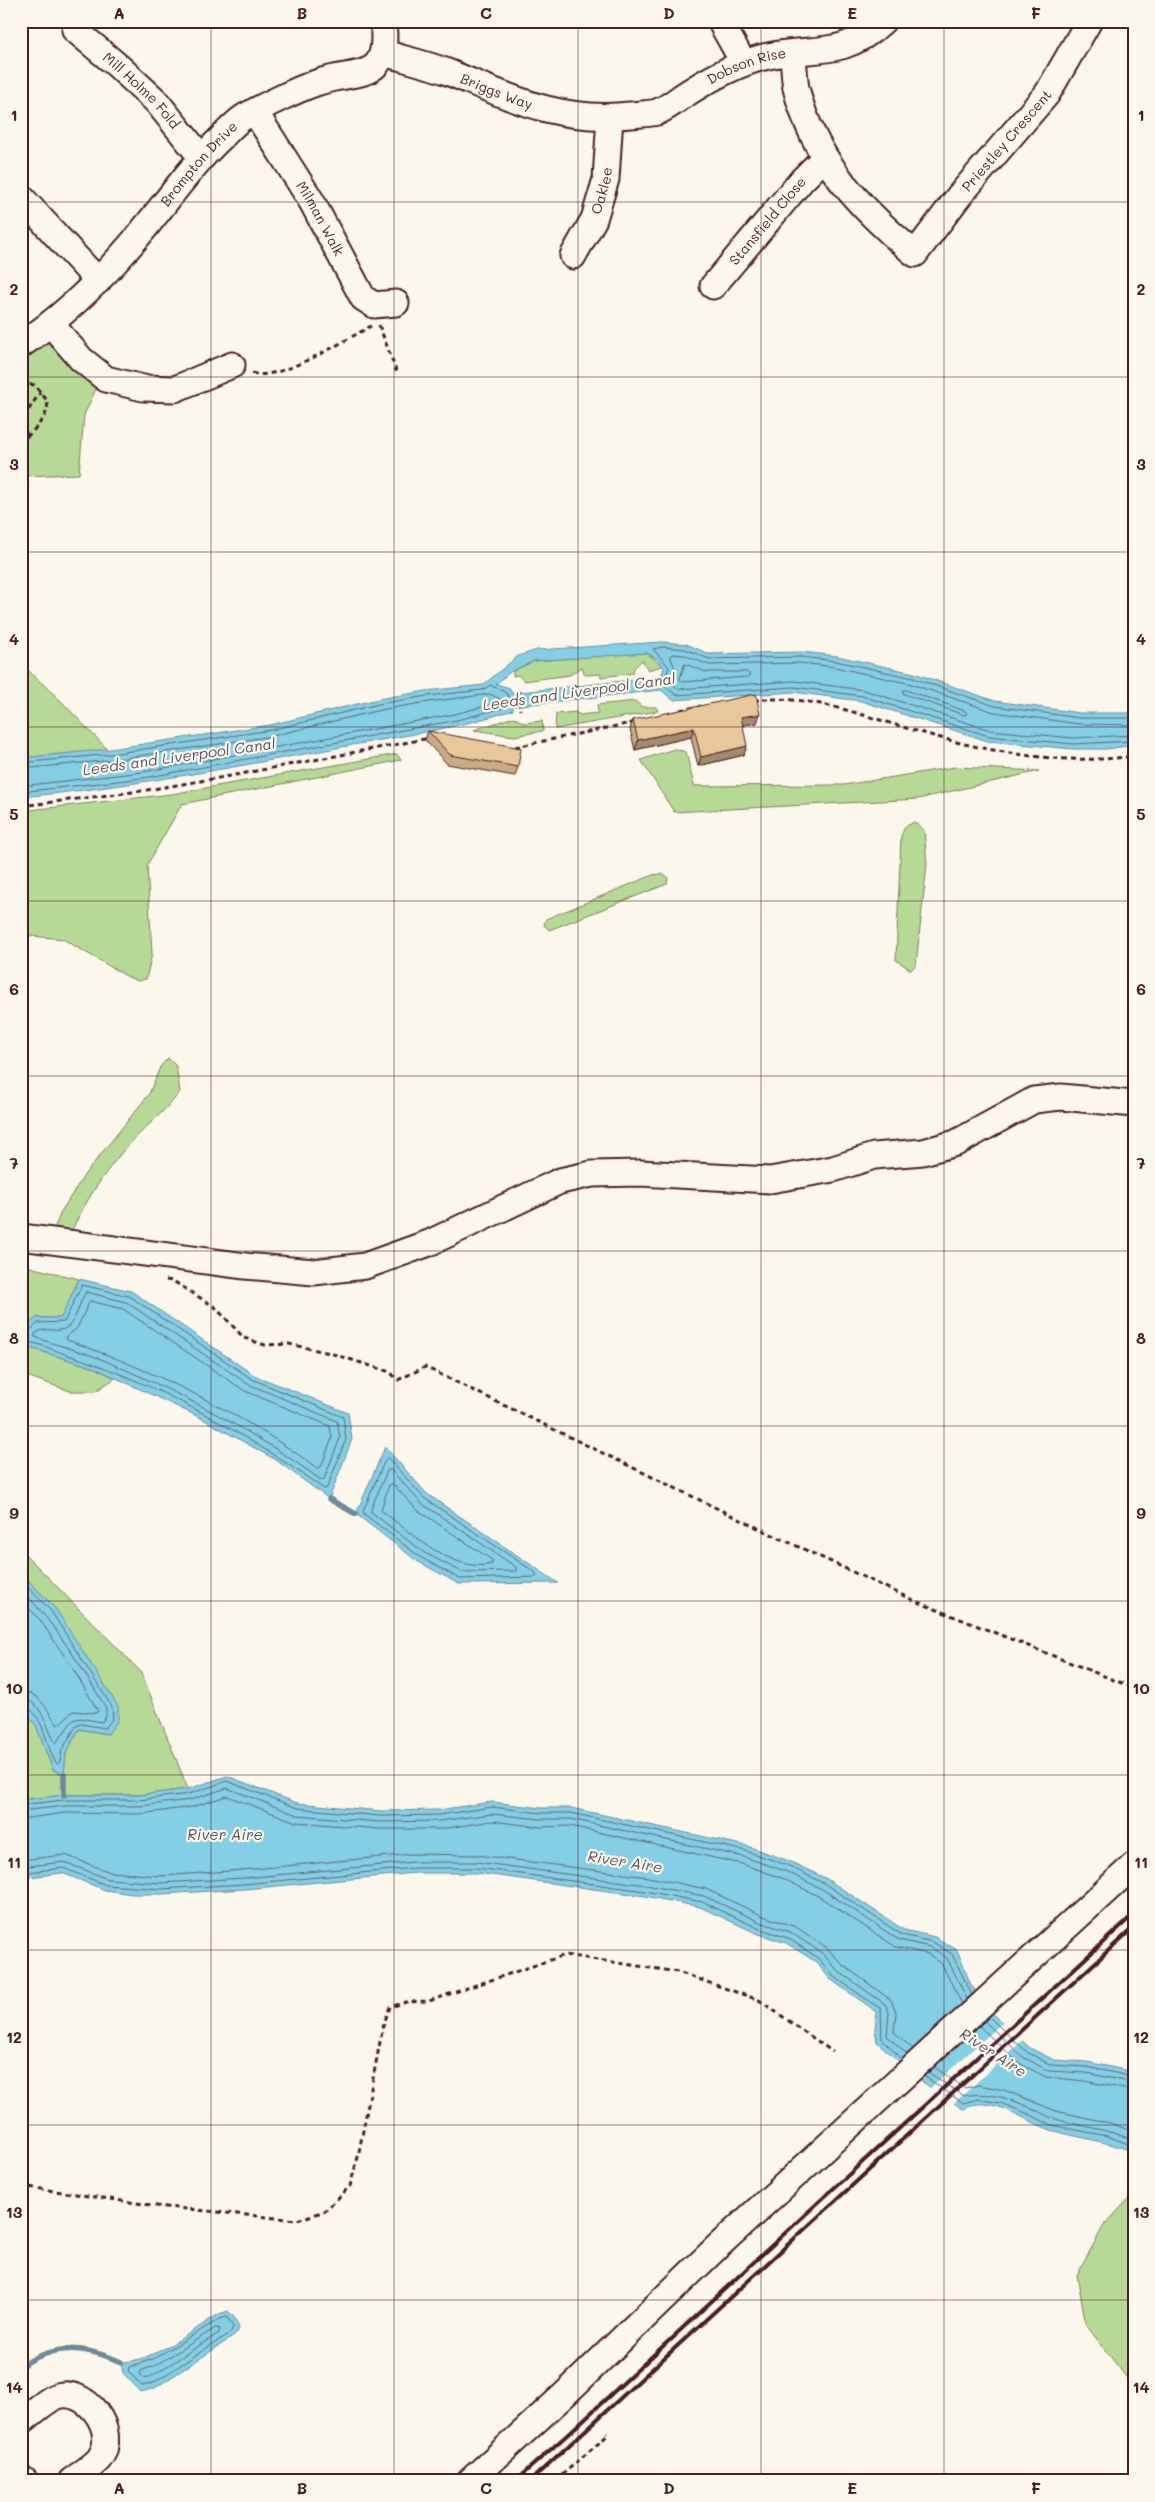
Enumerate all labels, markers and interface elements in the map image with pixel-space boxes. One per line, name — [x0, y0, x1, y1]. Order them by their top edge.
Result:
text: A — [113, 2, 125, 23]
text: B — [297, 2, 307, 23]
text: C — [480, 2, 492, 23]
text: D — [663, 2, 675, 23]
text: E — [847, 2, 857, 23]
text: F — [1031, 2, 1041, 23]
street label: Dobson Rise — [703, 43, 787, 88]
street label: Mill Holme Fold — [99, 47, 185, 133]
street label: Briggs Way — [458, 68, 535, 113]
street label: Priestley Crescent — [957, 85, 1056, 195]
text: 1 — [10, 104, 18, 125]
text: 1 — [1137, 104, 1145, 125]
street label: Brompton Drive — [156, 117, 241, 210]
street label: Oaklee — [586, 167, 616, 216]
street label: Stansfield Close — [725, 172, 810, 269]
street label: Milman Walk — [292, 177, 349, 259]
text: 2 — [10, 278, 19, 299]
text: 2 — [1137, 278, 1146, 299]
text: 3 — [9, 453, 19, 474]
text: 3 — [1136, 453, 1146, 474]
text: 4 — [9, 628, 19, 649]
text: 4 — [1136, 628, 1146, 649]
water label: Leeds and Liverpool Canal — [481, 668, 677, 714]
water label: Leeds and Liverpool Canal — [81, 733, 277, 779]
text: 5 — [9, 803, 19, 824]
text: 5 — [1136, 803, 1146, 824]
text: 6 — [9, 978, 19, 999]
text: 6 — [1136, 978, 1146, 999]
text: 7 — [10, 1152, 19, 1173]
text: 7 — [1137, 1152, 1146, 1173]
text: 8 — [9, 1327, 19, 1348]
text: 8 — [1136, 1327, 1146, 1348]
text: 9 — [9, 1502, 19, 1523]
text: 9 — [1136, 1502, 1146, 1523]
text: 10 — [5, 1677, 23, 1698]
text: 10 — [1132, 1677, 1150, 1698]
water label: River Aire — [187, 1824, 263, 1844]
water label: River Aire — [586, 1845, 664, 1877]
text: 11 — [7, 1851, 21, 1872]
text: 11 — [1134, 1851, 1148, 1872]
water label: River Aire — [956, 2023, 1031, 2081]
text: 12 — [6, 2026, 22, 2047]
text: 12 — [1133, 2026, 1149, 2047]
text: 13 — [6, 2201, 23, 2222]
text: 13 — [1133, 2201, 1150, 2222]
text: 14 — [5, 2376, 23, 2397]
text: 14 — [1132, 2376, 1150, 2397]
text: A — [113, 2477, 125, 2498]
text: B — [297, 2477, 307, 2498]
text: C — [480, 2477, 492, 2498]
text: D — [663, 2477, 675, 2498]
text: E — [847, 2477, 857, 2498]
text: F — [1031, 2477, 1041, 2498]

